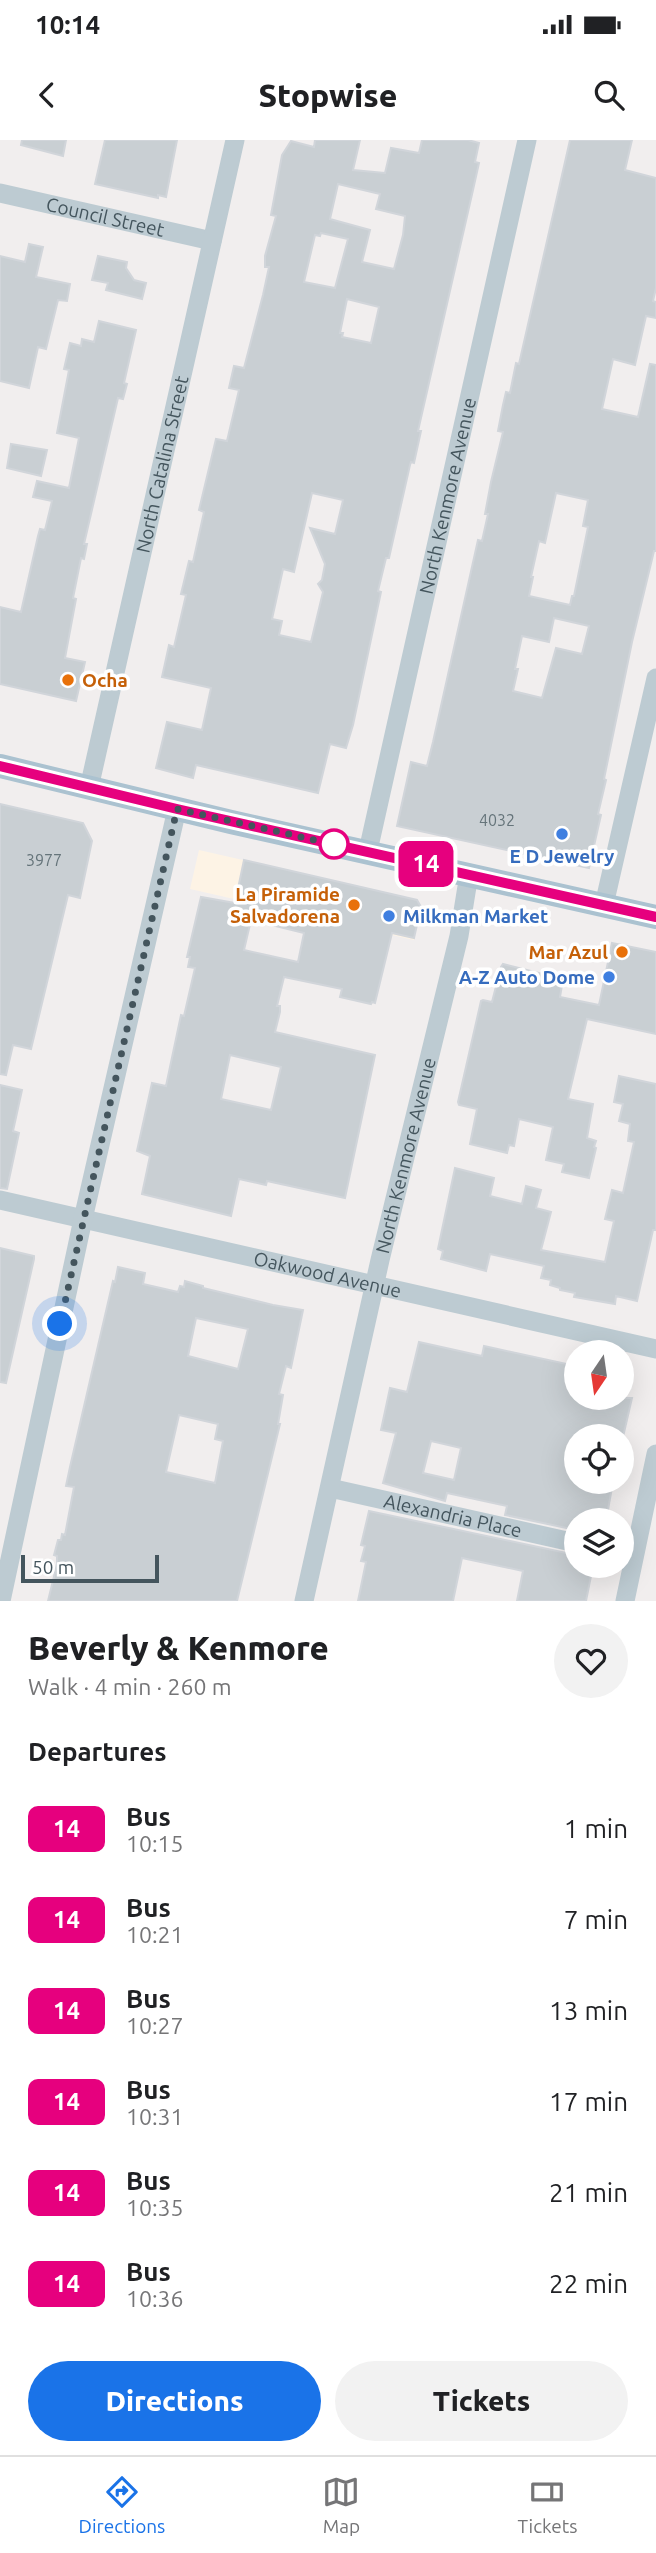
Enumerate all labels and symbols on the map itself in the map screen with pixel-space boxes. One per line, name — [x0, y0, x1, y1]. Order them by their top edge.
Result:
street label: Council Street — [44, 193, 167, 241]
street label: North Catalina Street — [131, 373, 193, 555]
street label: North Kenmore Avenue — [415, 395, 480, 596]
place label: Ocha — [82, 669, 128, 691]
marker: Ocha — [60, 672, 76, 688]
house number: 4032 — [479, 811, 515, 829]
marker: E D Jewelry — [554, 826, 570, 842]
unlabelled marker — [319, 829, 349, 859]
line badge: 14 — [394, 841, 458, 887]
place label: E D Jewelry — [510, 845, 614, 867]
house number: 3977 — [26, 851, 62, 869]
place label: La Piramide Salvadorena — [230, 883, 340, 927]
marker: La Piramide Salvadorena — [346, 897, 362, 913]
place label: Milkman Market — [403, 905, 548, 927]
marker: Milkman Market — [381, 908, 397, 924]
place label: Mar Azul — [529, 941, 608, 963]
marker: Mar Azul — [614, 944, 630, 960]
place label: A-Z Auto Dome — [459, 966, 595, 988]
marker: A-Z Auto Dome — [601, 969, 617, 985]
street label: North Kenmore Avenue — [371, 1055, 440, 1256]
street label: Oakwood Avenue — [252, 1247, 404, 1302]
your location — [42, 1306, 77, 1341]
north arrow — [564, 1340, 634, 1410]
street label: Alexandria Place — [382, 1489, 524, 1542]
scale bar — [21, 1552, 159, 1584]

